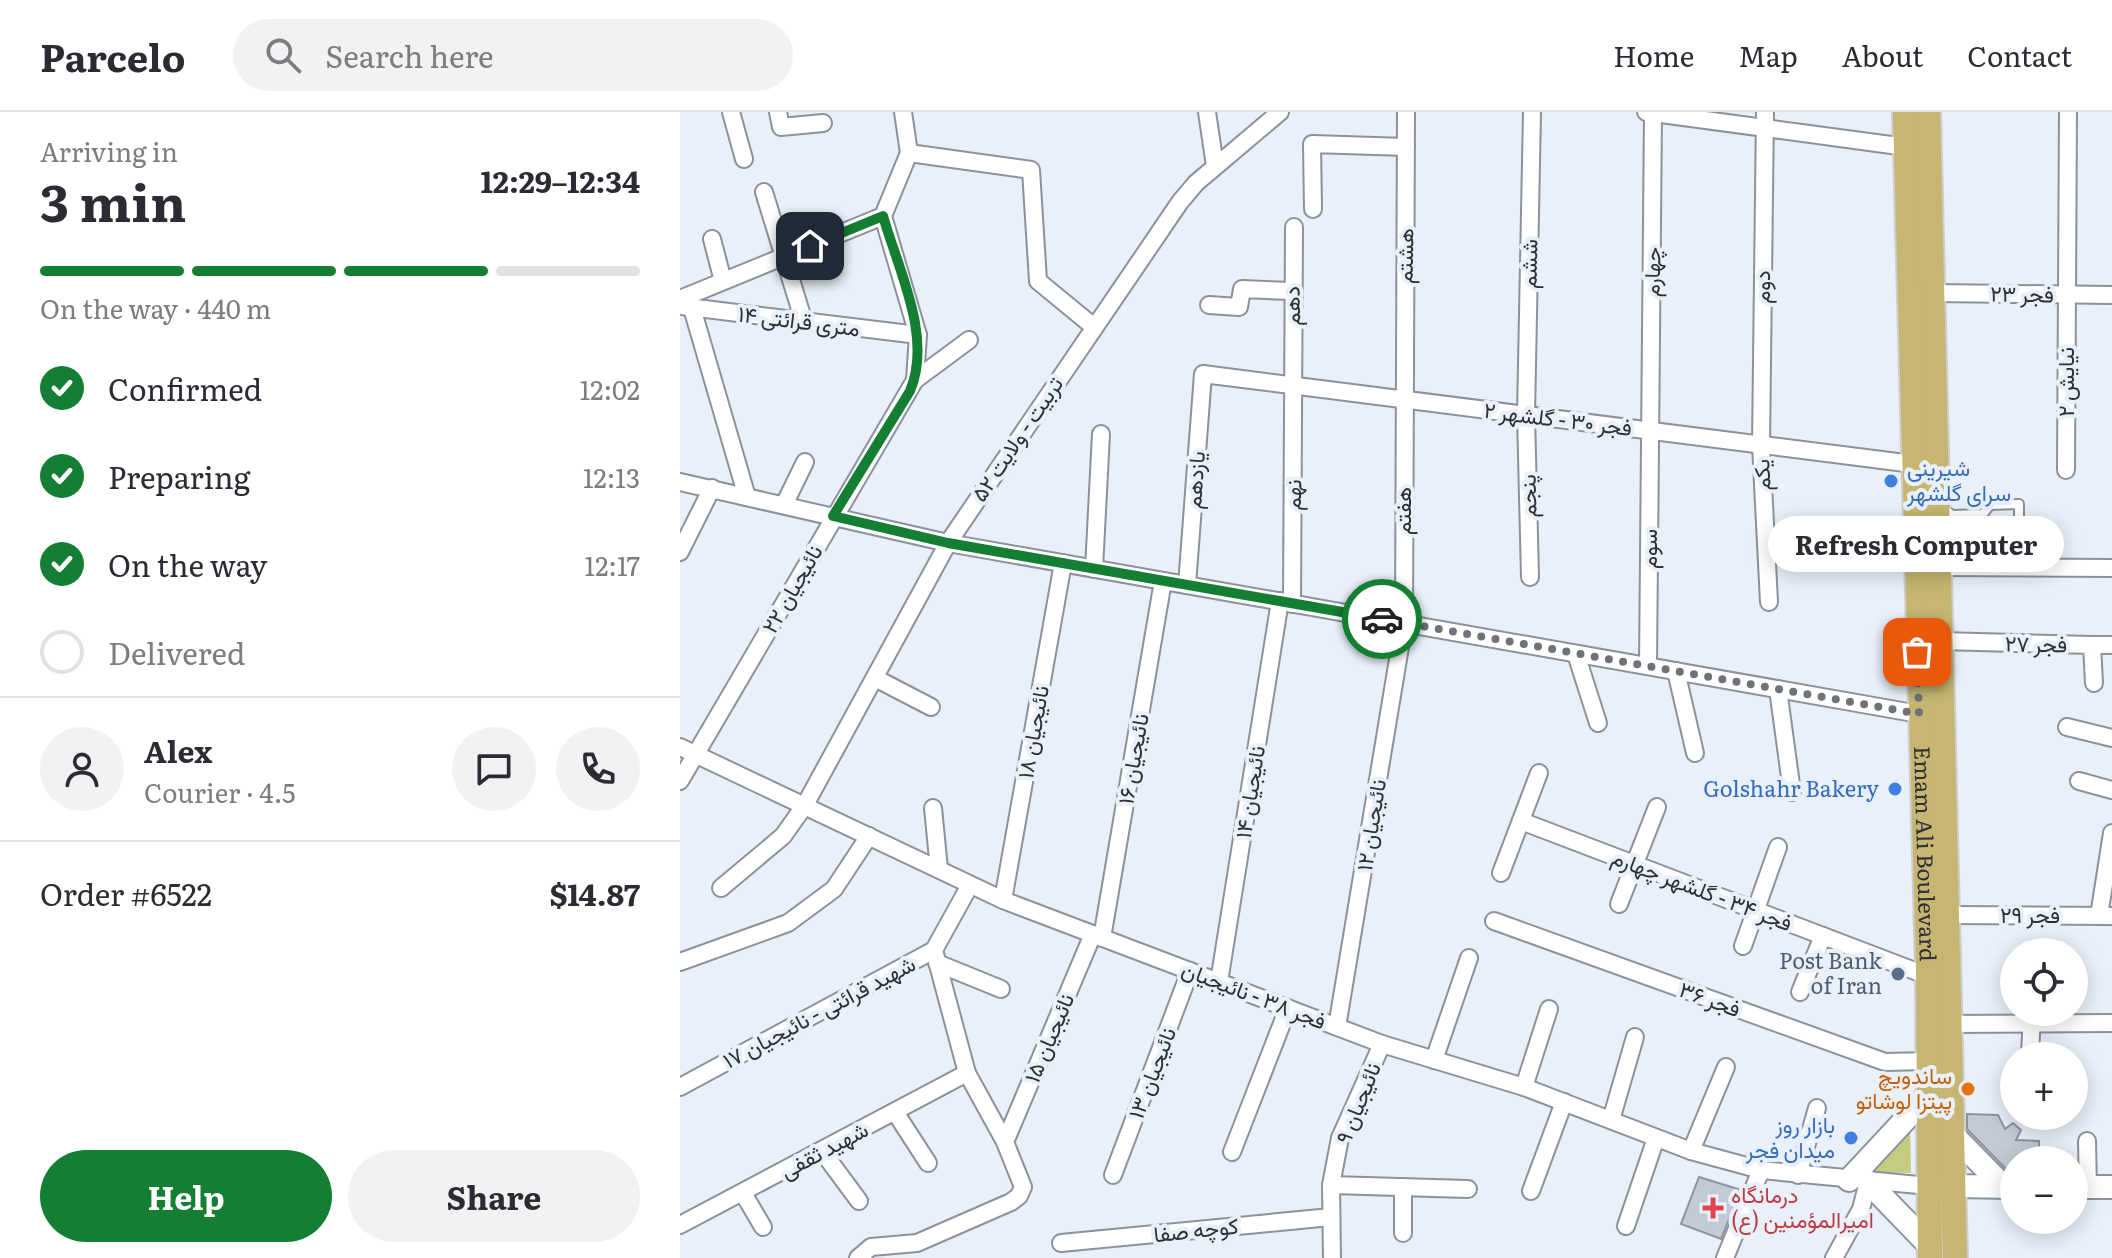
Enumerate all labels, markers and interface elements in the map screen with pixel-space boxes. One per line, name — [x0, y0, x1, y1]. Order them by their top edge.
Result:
search box — [233, 19, 793, 91]
text: Parcelo — [40, 27, 185, 84]
icon: search — [261, 33, 305, 77]
text: Search here — [325, 33, 494, 77]
text: Home — [1613, 34, 1694, 76]
text: Map — [1738, 34, 1798, 76]
text: About — [1842, 34, 1923, 76]
text: Contact — [1967, 34, 2072, 76]
text: Arriving in — [40, 131, 178, 170]
text: 12:29–12:34 — [480, 158, 640, 202]
text: 3 min — [40, 161, 186, 238]
pin — [776, 212, 844, 280]
icon: home — [788, 224, 832, 268]
street label: هشتم — [1387, 228, 1420, 284]
street label: ششم — [1511, 239, 1544, 289]
street label: چهارم — [1634, 247, 1667, 297]
street label: دوم — [1744, 270, 1777, 304]
street label: فجر ۲۳ — [1990, 275, 2054, 310]
street label: دهم — [1274, 286, 1307, 326]
text: On the way · 440 m — [40, 288, 271, 327]
street label: ۱۴ متری قرائتی — [736, 296, 862, 343]
street label: نیایش ۲ — [2048, 347, 2081, 417]
icon: check — [40, 366, 84, 410]
text: Confirmed — [108, 366, 262, 410]
text: 12:02 — [580, 369, 640, 408]
street label: تربیت - ولایت ۵۲ — [962, 369, 1070, 507]
street label: فجر ۳۰ - گلشهر ۲ — [1482, 392, 1634, 443]
street label: یازدهم — [1175, 450, 1212, 510]
place label: شیرینی سرای گلشهر — [1906, 450, 2011, 508]
icon: check — [40, 454, 84, 498]
text: Preparing — [108, 454, 250, 498]
text: 12:13 — [583, 457, 640, 496]
street label: یکم — [1743, 458, 1778, 492]
marker: شیرینی سرای گلشهر — [1882, 472, 1900, 490]
street label: پنجم — [1510, 474, 1543, 518]
street label: نهم — [1275, 479, 1308, 511]
street label: هفتم — [1385, 487, 1418, 535]
callout: Refresh Computer — [1769, 516, 2065, 572]
text: Refresh Computer — [1795, 524, 2037, 563]
street label: سوم — [1631, 529, 1664, 569]
street label: نائیجیان ۲۲ — [752, 538, 829, 639]
icon: check — [40, 542, 84, 586]
text: On the way — [108, 542, 267, 586]
text: 12:17 — [585, 545, 640, 584]
courier — [1342, 579, 1422, 659]
icon: car — [1360, 597, 1404, 641]
pin — [1883, 618, 1951, 686]
street label: فجر ۲۷ — [2005, 625, 2068, 660]
text: Delivered — [108, 630, 245, 674]
icon: bag — [1895, 630, 1939, 674]
street label: نائیجیان ۱۸ — [1007, 683, 1056, 781]
street label: نائیجیان ۱۶ — [1107, 711, 1156, 807]
button: person — [40, 727, 124, 811]
button: chat — [452, 727, 536, 811]
button: phone — [556, 727, 640, 811]
text: Alex — [144, 728, 212, 772]
street label: نائیجیان ۱۴ — [1225, 743, 1272, 841]
street label: Emam Ali Boulevard — [1907, 746, 1946, 962]
place label: Golshahr Bakery — [1703, 771, 1879, 804]
text: Courier · 4.5 — [144, 772, 296, 811]
street label: نائیجیان ۱۲ — [1346, 776, 1393, 873]
marker: Golshahr Bakery — [1886, 780, 1904, 798]
street label: فجر ۳۴ - گلشهر چهارم — [1607, 839, 1798, 938]
text: Order #6522 — [40, 871, 212, 915]
text: $14.87 — [549, 871, 640, 915]
street label: فجر ۲۹ — [2000, 897, 2060, 930]
map controls — [2000, 938, 2088, 1234]
button: locate — [2000, 938, 2088, 1026]
place label: Post Bank of Iran — [1779, 943, 1883, 1001]
street label: شهید قرائتی - نائیجیان ۱۷ — [716, 946, 921, 1076]
street label: فجر ۳۸ - نائیجیان — [1177, 951, 1332, 1036]
marker: Post Bank of Iran — [1889, 965, 1907, 983]
street label: فجر ۳۶ — [1675, 971, 1746, 1024]
street label: نائیجیان ۱۵ — [1014, 988, 1081, 1087]
street label: نائیجیان ۱۳ — [1118, 1022, 1183, 1123]
button: + — [2000, 1042, 2088, 1130]
street label: نائیجیان ۹ — [1325, 1057, 1388, 1148]
place label: ساندویچ پیتزا لوشاتو — [1856, 1058, 1952, 1116]
marker: ساندویچ پیتزا لوشاتو — [1959, 1080, 1977, 1098]
place label: بازار روز میدان فجر — [1745, 1107, 1835, 1165]
street label: شهید ثقفی — [773, 1112, 873, 1186]
marker: بازار روز میدان فجر — [1842, 1129, 1860, 1147]
button: − — [2000, 1146, 2088, 1234]
button: Help — [40, 1150, 332, 1242]
button: Share — [348, 1150, 640, 1242]
place label: درمانگاه امیرالمؤمنین (ع) — [1731, 1177, 1874, 1235]
marker: درمانگاه امیرالمؤمنین (ع) — [1702, 1197, 1724, 1219]
street label: کوچه صفا — [1152, 1208, 1240, 1249]

